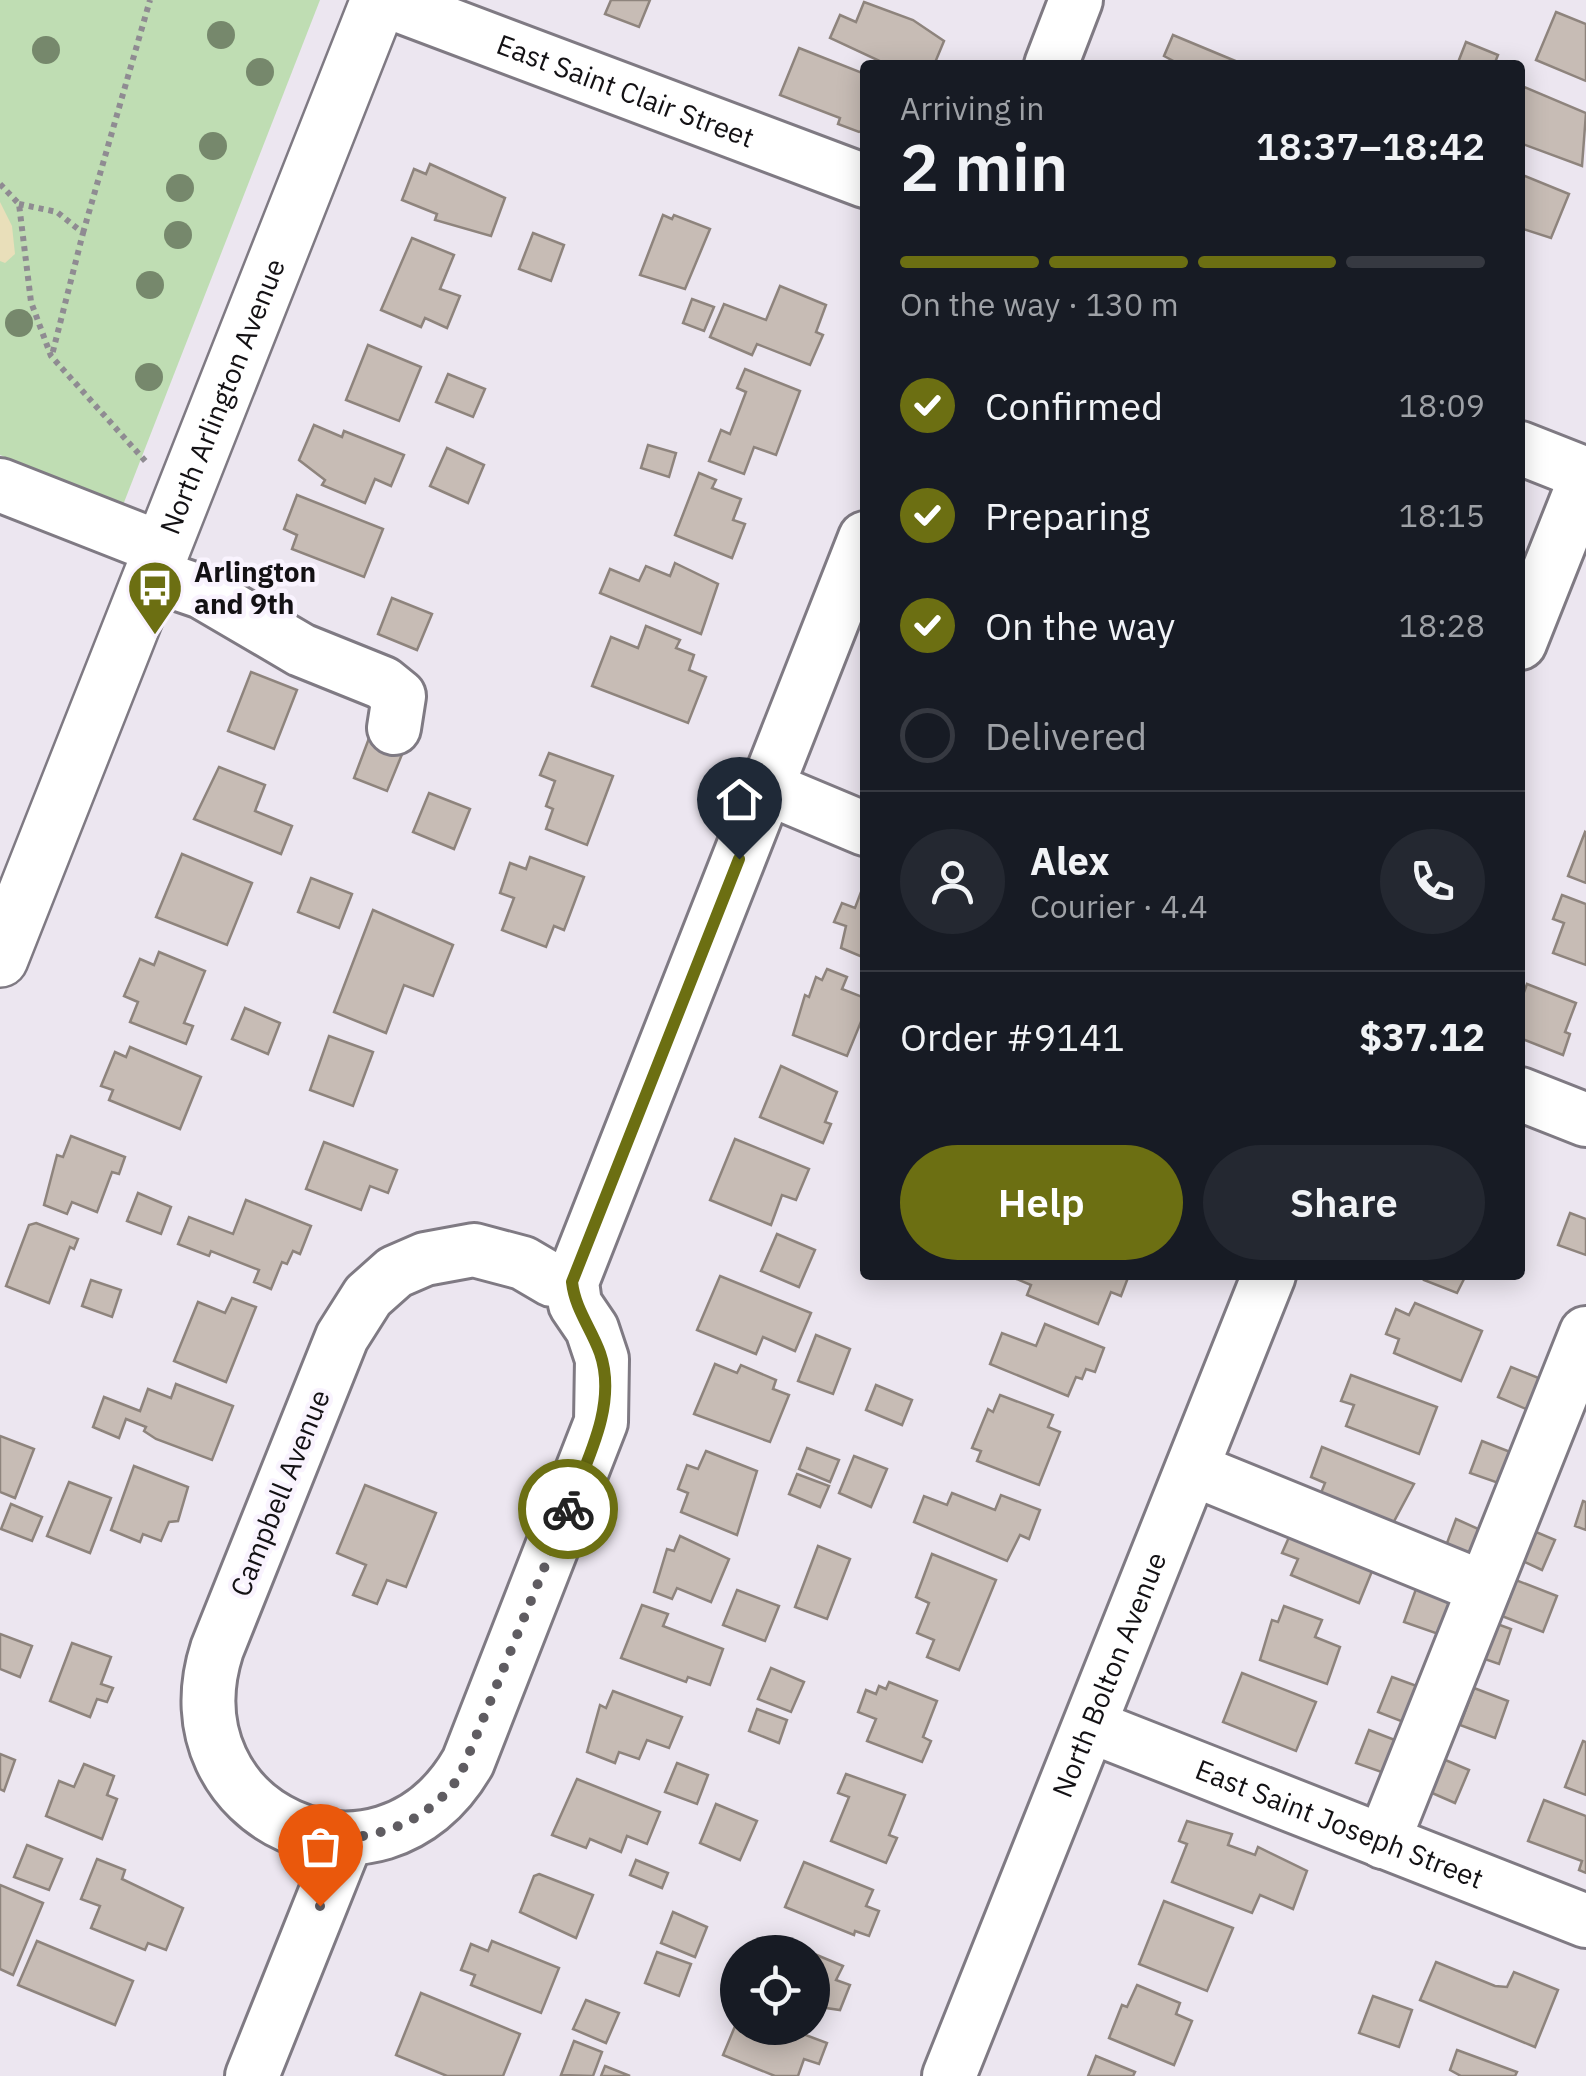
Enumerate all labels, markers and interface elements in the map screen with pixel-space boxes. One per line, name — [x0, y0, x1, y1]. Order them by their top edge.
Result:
street label: East Saint Clair Street — [492, 25, 760, 156]
text: Arriving in — [900, 87, 1045, 129]
text: 18:37–18:42 — [1256, 121, 1485, 170]
text: 2 min — [900, 124, 1068, 209]
street label: North Arlington Avenue — [151, 253, 293, 539]
text: On the way · 130 m — [900, 283, 1179, 325]
icon: check — [900, 378, 955, 433]
text: Confirmed — [985, 381, 1163, 430]
text: 18:09 — [1399, 384, 1485, 426]
icon: check — [900, 488, 955, 543]
text: Preparing — [985, 491, 1150, 540]
text: 18:15 — [1399, 494, 1485, 536]
place label: Arlington and 9th — [194, 553, 316, 622]
bus stop icon: Arlington and 9th — [125, 558, 185, 637]
icon: check — [900, 598, 955, 653]
text: On the way — [985, 601, 1175, 650]
text: 18:28 — [1399, 604, 1485, 646]
text: Delivered — [985, 711, 1147, 760]
pin — [697, 757, 782, 860]
icon: home — [712, 772, 767, 827]
button: person — [900, 829, 1005, 934]
button: phone — [1380, 829, 1485, 934]
text: Alex — [1030, 836, 1110, 885]
text: Courier · 4.4 — [1030, 885, 1208, 927]
text: Order #9141 — [900, 1012, 1125, 1061]
text: $37.12 — [1359, 1012, 1485, 1061]
button: Help — [900, 1145, 1183, 1260]
button: Share — [1203, 1145, 1485, 1260]
street label: Campbell Avenue — [221, 1384, 338, 1602]
courier — [518, 1459, 618, 1559]
icon: bike — [541, 1482, 596, 1537]
street label: North Bolton Avenue — [1043, 1547, 1174, 1803]
street label: East Saint Joseph Street — [1190, 1750, 1489, 1897]
pin — [278, 1804, 363, 1907]
icon: bag — [293, 1819, 348, 1874]
map controls — [720, 1935, 830, 2045]
button: locate — [720, 1935, 830, 2045]

